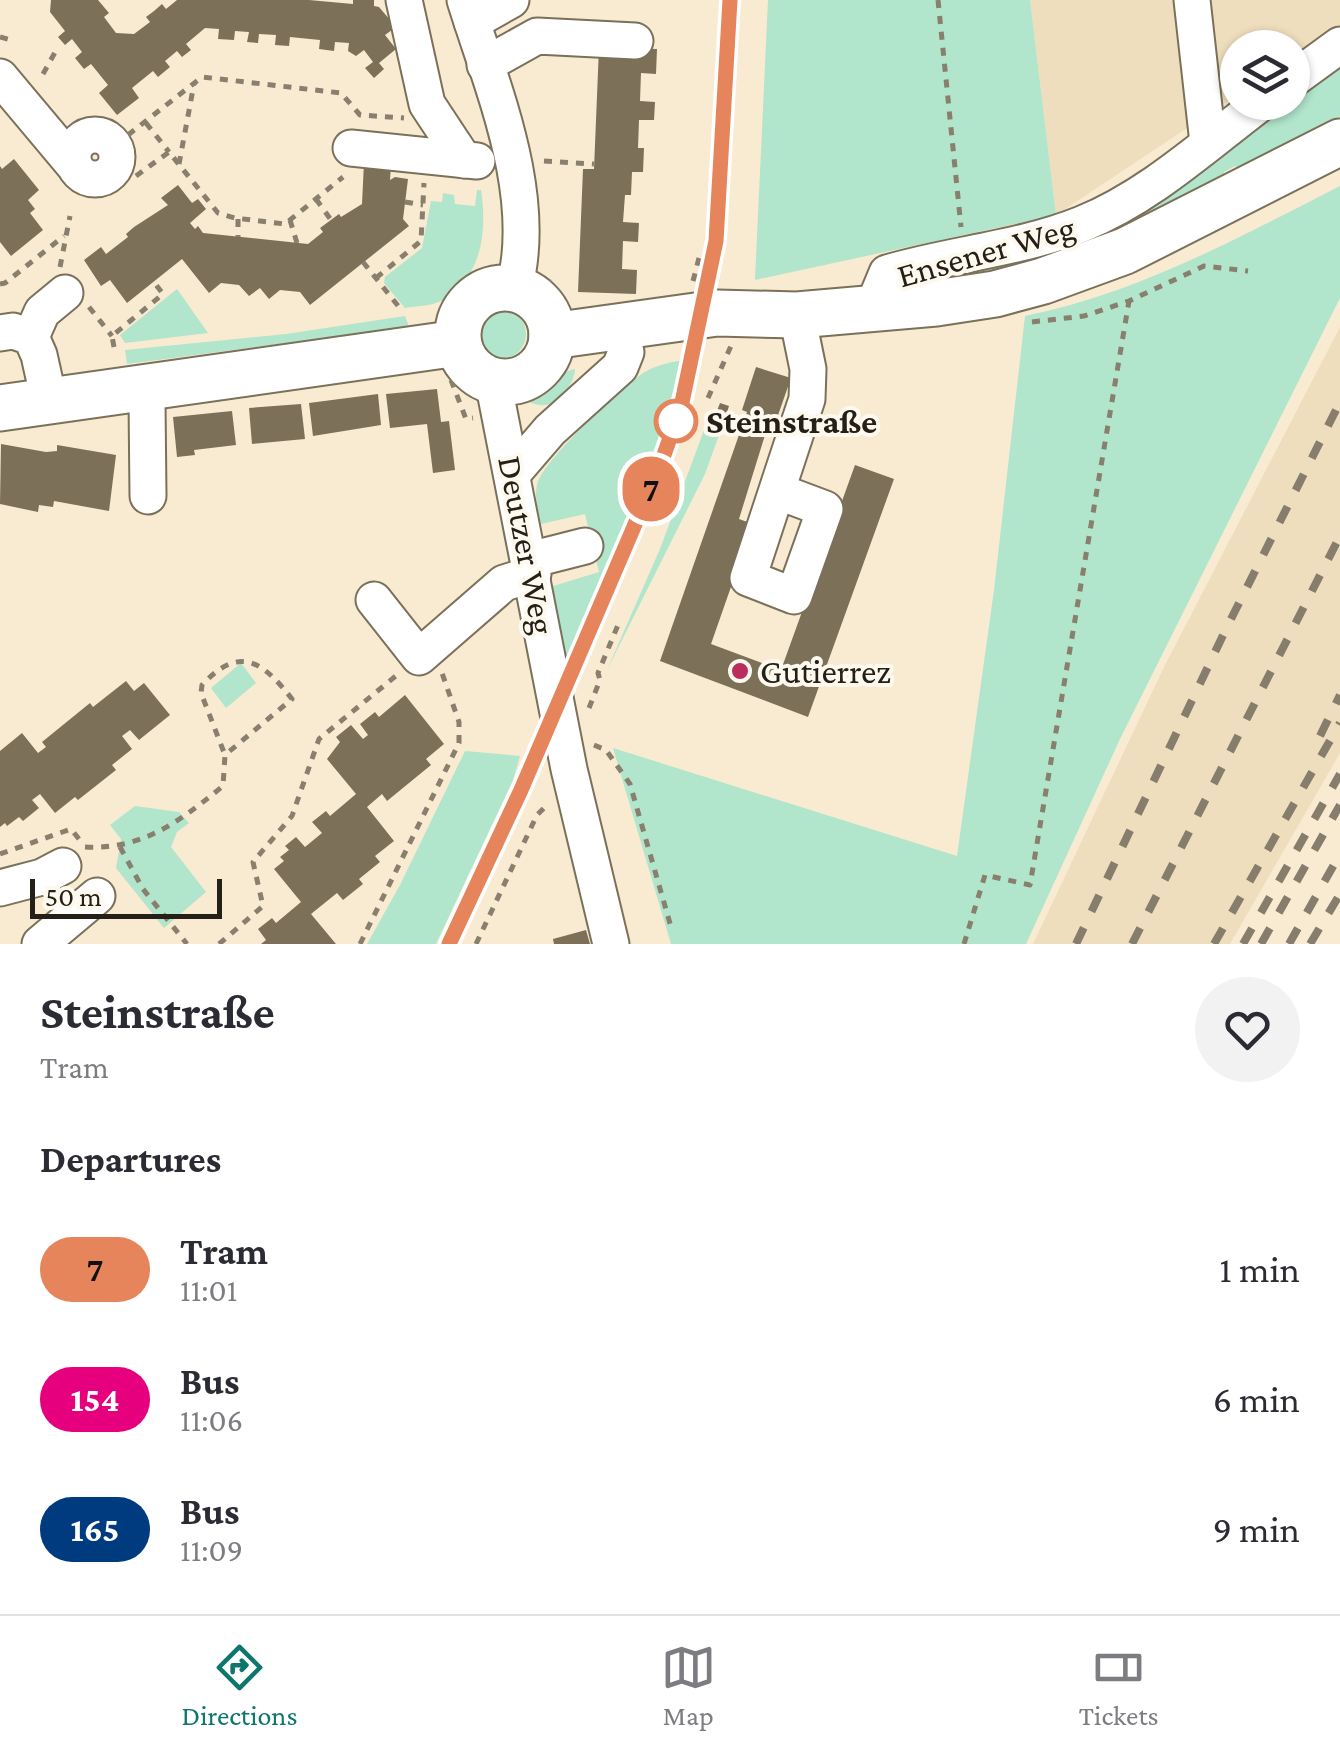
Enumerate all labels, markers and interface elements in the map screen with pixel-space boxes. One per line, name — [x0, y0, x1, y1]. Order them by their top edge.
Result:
map controls — [1220, 30, 1310, 120]
button: layers — [1220, 30, 1310, 120]
street label: Ensener Weg — [893, 207, 1080, 295]
marker: Steinstraße — [655, 400, 697, 442]
place label: Steinstraße — [706, 402, 877, 441]
street label: Deutzer Weg — [490, 453, 563, 638]
line badge: 7 — [618, 456, 684, 522]
text: 7 — [643, 470, 659, 509]
place label: Gutierrez — [760, 652, 891, 691]
marker: Gutierrez — [729, 660, 751, 682]
scale bar — [30, 874, 222, 918]
text: 50 m — [45, 881, 102, 912]
button: heart — [1195, 977, 1300, 1082]
text: Steinstraße — [40, 985, 275, 1038]
text: Tram — [40, 1049, 109, 1085]
text: Departures — [40, 1138, 221, 1180]
text: Tram — [180, 1230, 268, 1272]
text: 1 min — [1219, 1248, 1300, 1290]
text: 7 — [87, 1250, 103, 1289]
text: 11:01 — [180, 1272, 237, 1308]
text: Bus — [180, 1360, 239, 1402]
text: 6 min — [1213, 1378, 1300, 1420]
text: 154 — [70, 1380, 120, 1419]
text: 11:06 — [180, 1402, 243, 1438]
text: Bus — [180, 1490, 239, 1532]
text: 9 min — [1213, 1508, 1300, 1550]
text: 165 — [71, 1510, 119, 1549]
text: 11:09 — [180, 1532, 243, 1568]
tab: Directions — [182, 1640, 297, 1731]
tab: Map — [661, 1640, 716, 1731]
tab: Tickets — [1079, 1640, 1158, 1731]

